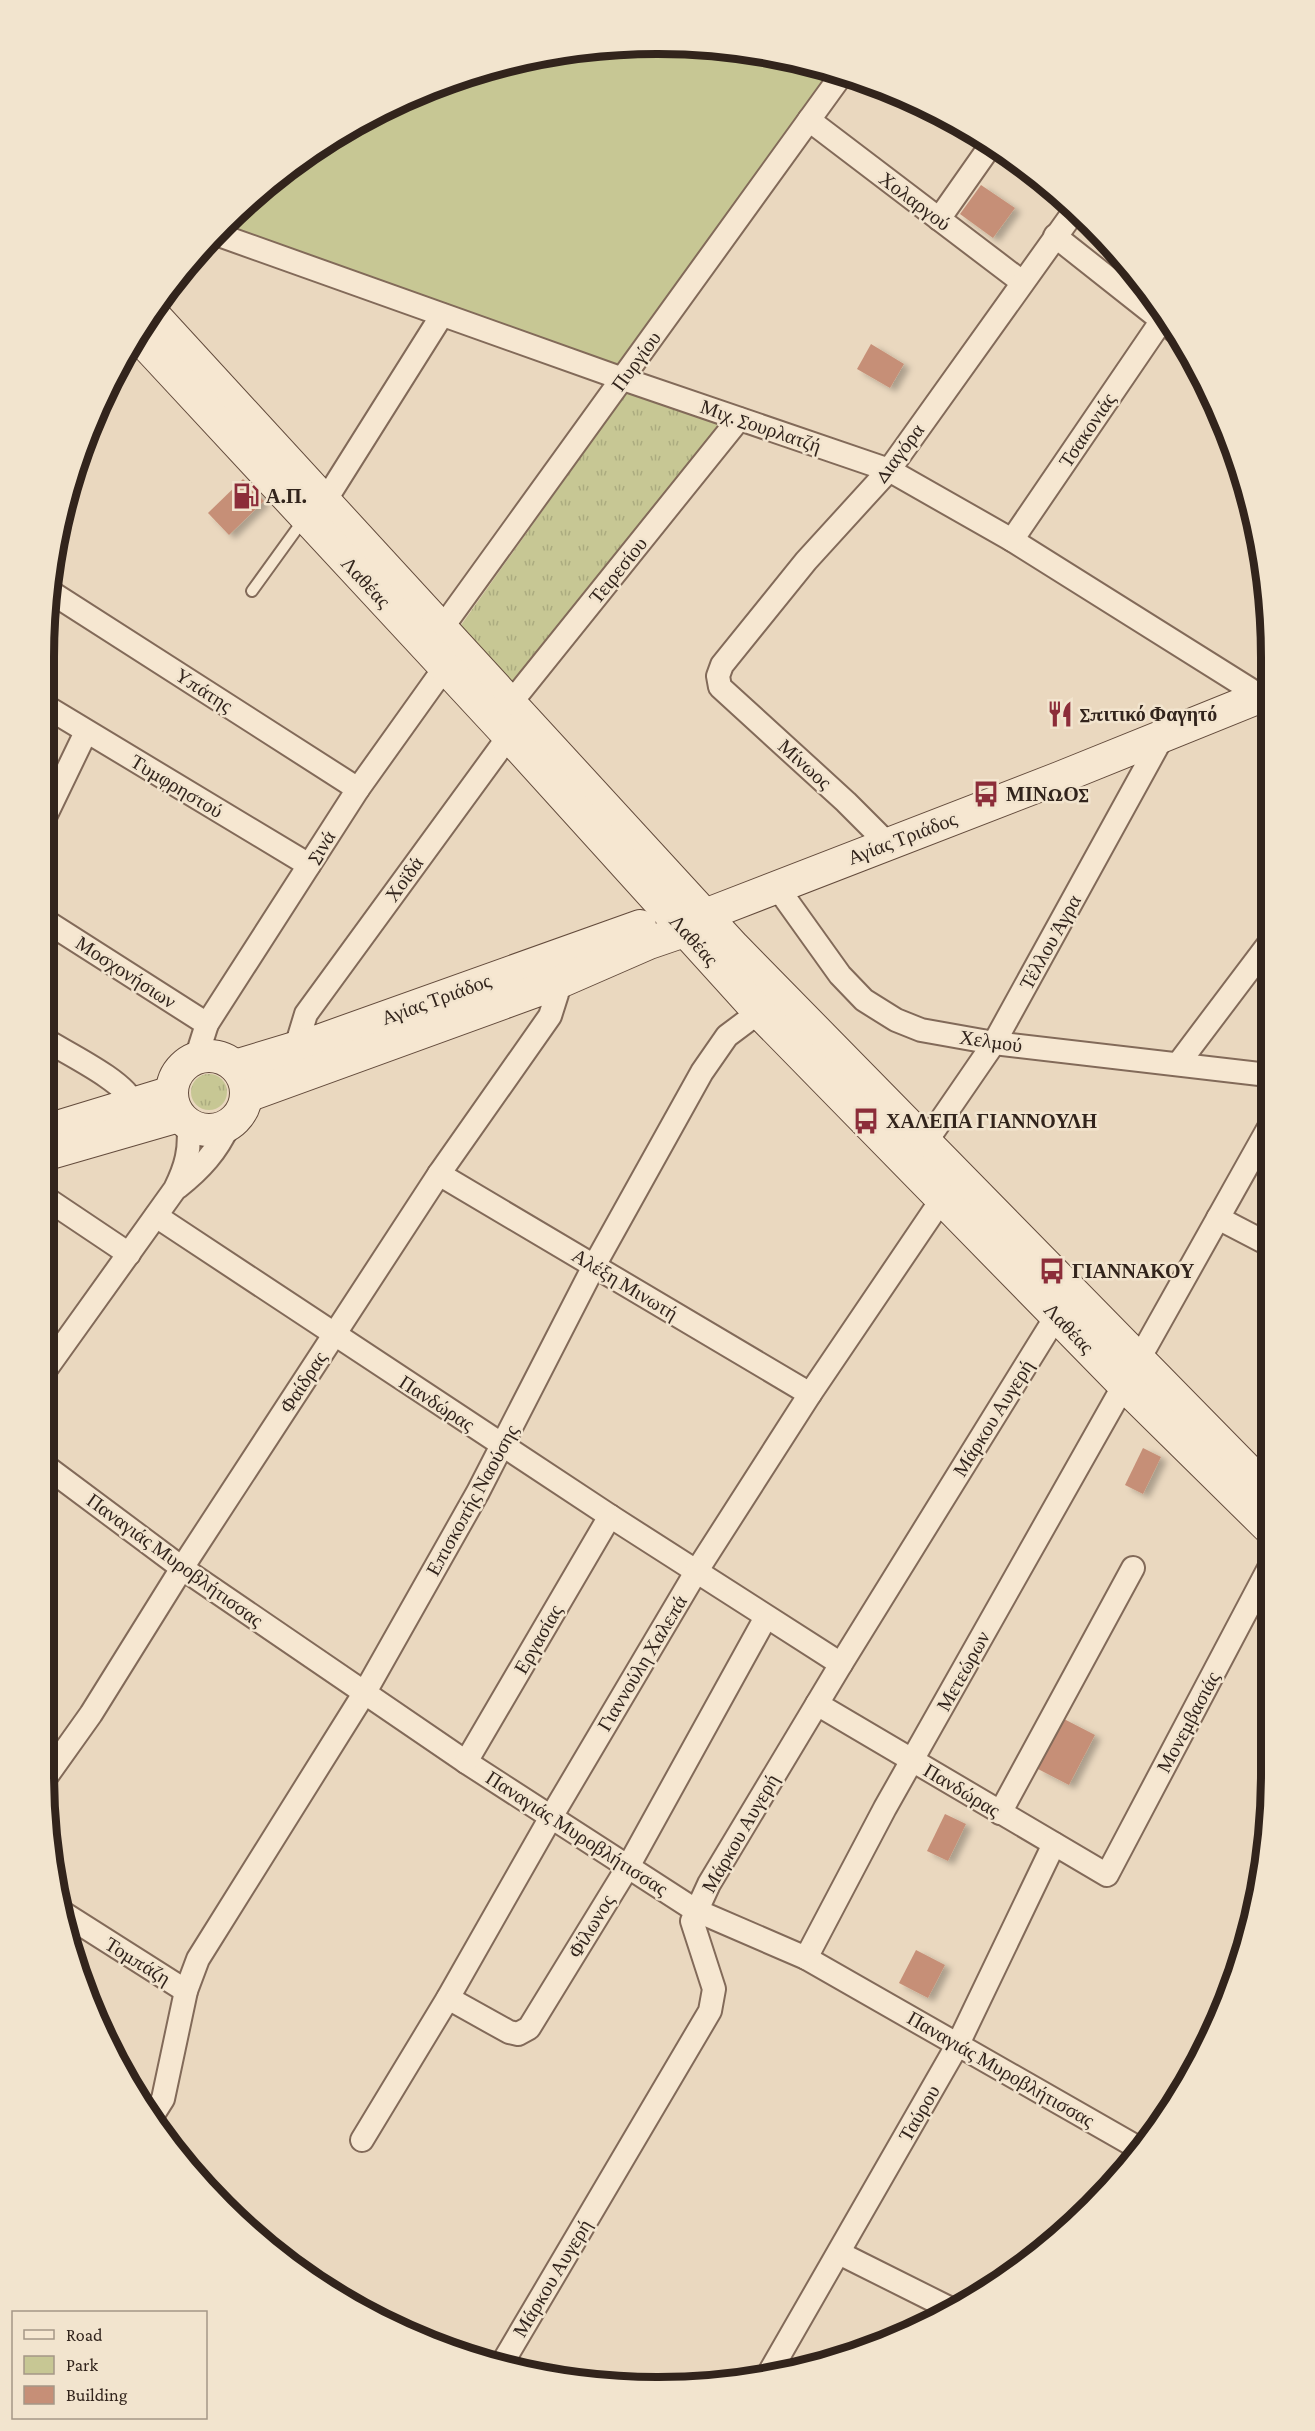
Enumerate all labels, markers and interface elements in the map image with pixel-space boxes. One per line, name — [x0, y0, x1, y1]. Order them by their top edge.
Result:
street label: Χολαργού — [874, 167, 955, 236]
street label: Πυργίου — [607, 327, 666, 396]
street label: Τσακονιάς — [1054, 389, 1120, 471]
street label: Μιχ. Σουρλατζή — [697, 395, 824, 458]
street label: Διαγόρα — [870, 419, 929, 487]
fuel station icon: Α.Π. — [231, 481, 261, 511]
place label: Α.Π. — [266, 485, 307, 507]
street label: Τειρεσίου — [585, 532, 652, 608]
street label: Λαθέας — [337, 552, 395, 612]
street label: Υπάτης — [171, 663, 237, 717]
restaurant icon: Σπιτικό Φαγητό — [1045, 699, 1075, 729]
place label: Σπιτικό Φαγητό — [1080, 703, 1217, 726]
street label: Μίνωος — [774, 735, 836, 793]
street label: Τυμφρηστού — [126, 750, 227, 823]
bus stop icon: ΜΙΝΩΟΣ — [971, 779, 1001, 809]
place label: ΜΙΝΩΟΣ — [1006, 783, 1089, 805]
street label: Αγίας Τριάδος — [844, 807, 960, 870]
street label: Σινά — [302, 826, 340, 867]
street label: Χοϊδά — [380, 852, 428, 906]
street label: Τέλλου Άγρα — [1015, 890, 1086, 994]
street label: Λαθέας — [665, 910, 723, 970]
street label: Μοσχονήσιων — [71, 931, 180, 1013]
street label: Αγίας Τριάδος — [378, 969, 494, 1030]
street label: Χελμού — [958, 1026, 1024, 1057]
bus stop icon: ΧΑΛΕΠΑ ΓΙΑΝΝΟΥΛΗ — [851, 1106, 881, 1136]
place label: ΧΑΛΕΠΑ ΓΙΑΝΝΟΥΛΗ — [886, 1110, 1097, 1132]
street label: Αλέξη Μινωτή — [568, 1244, 682, 1325]
bus stop icon: ΓΙΑΝΝΑΚΟΥ — [1037, 1256, 1067, 1286]
place label: ΓΙΑΝΝΑΚΟΥ — [1072, 1260, 1195, 1282]
street label: Λαθέας — [1040, 1298, 1098, 1358]
street label: Φαίδρας — [275, 1347, 332, 1417]
street label: Μάρκου Αυγερή — [948, 1356, 1038, 1481]
street label: Πανδώρας — [395, 1371, 479, 1436]
street label: Επισκοπής Ναούσης — [421, 1421, 524, 1580]
street label: Παναγιάς Μυροβλήτισσας — [82, 1489, 267, 1632]
street label: Γιαννούλη Χαλεπά — [593, 1591, 692, 1735]
street label: Εργασίας — [509, 1600, 567, 1678]
street label: Μετεώρων — [932, 1627, 995, 1715]
street label: Μονεμβασιάς — [1152, 1668, 1225, 1777]
street label: Πανδώρας — [919, 1759, 1004, 1822]
street label: Παναγιάς Μυροβλήτισσας — [482, 1766, 672, 1901]
street label: Μάρκου Αυγερή — [697, 1770, 784, 1897]
street label: Φίλωνος — [564, 1890, 618, 1962]
street label: Τομπάζη — [101, 1932, 175, 1990]
street label: Παναγιάς Μυροβλήτισσας — [903, 2006, 1098, 2132]
street label: Ταύρου — [894, 2081, 945, 2145]
street label: Μάρκου Αυγερή — [508, 2215, 597, 2341]
legend — [12, 2311, 207, 2419]
text: Road — [66, 2325, 103, 2345]
text: Park — [66, 2355, 98, 2375]
text: Building — [66, 2385, 128, 2405]

